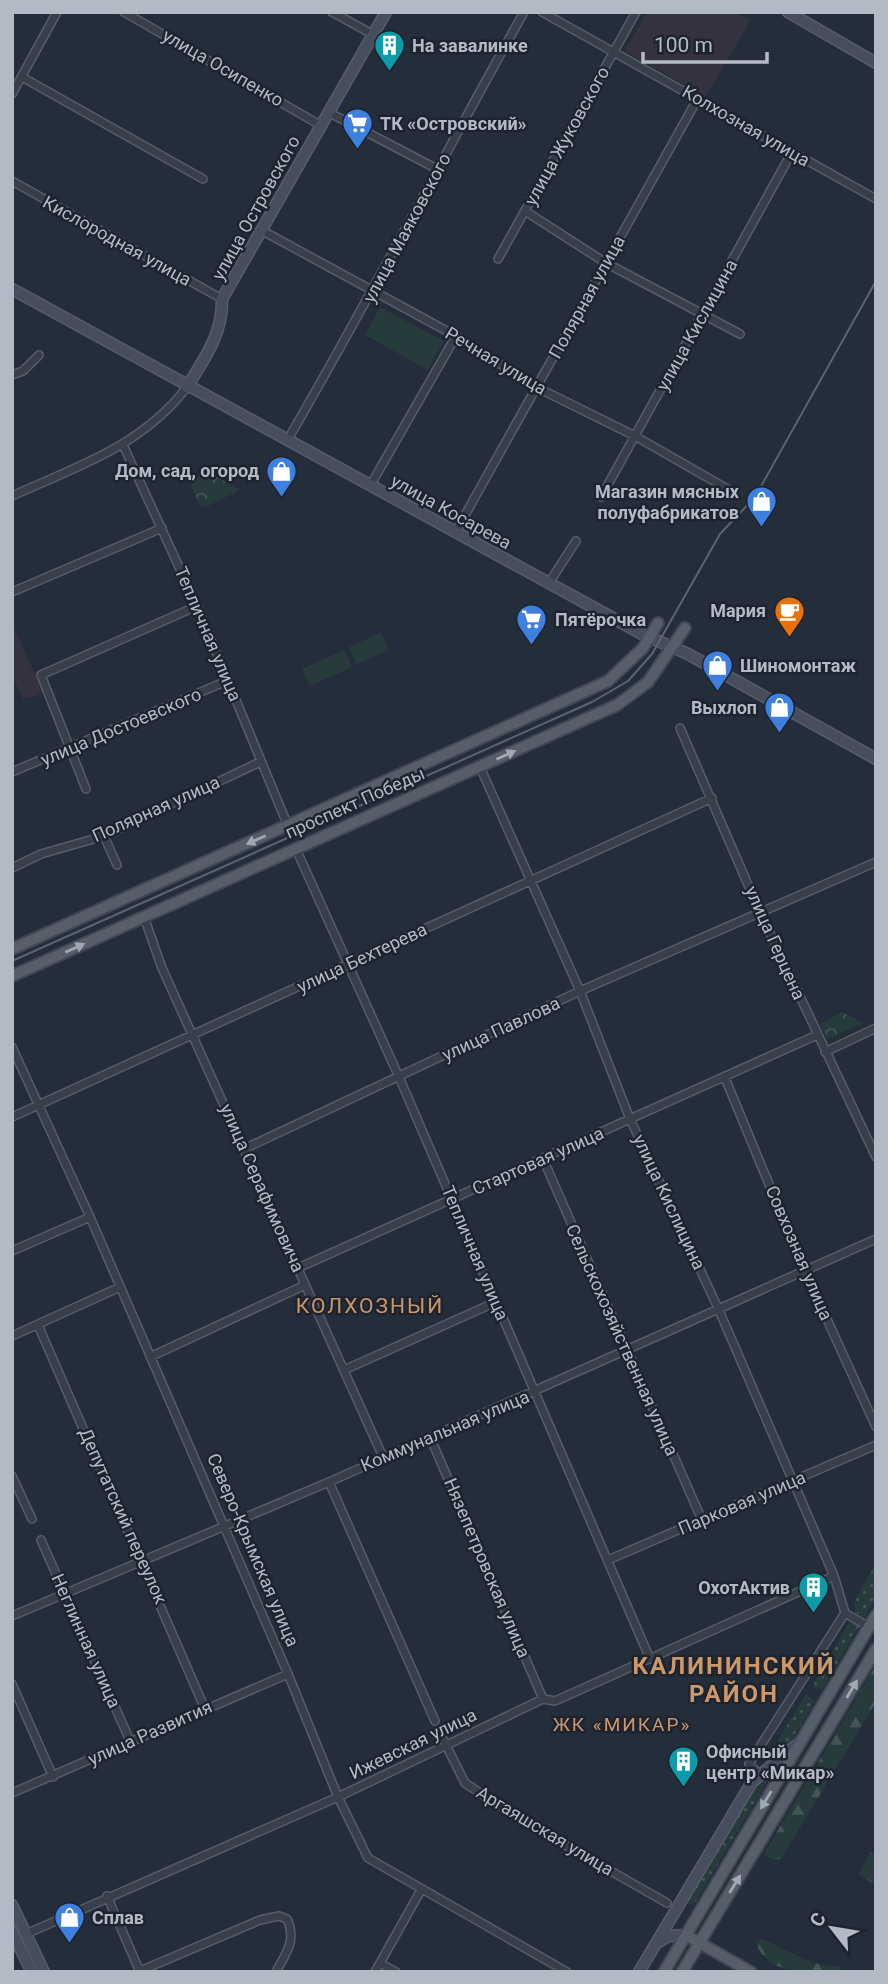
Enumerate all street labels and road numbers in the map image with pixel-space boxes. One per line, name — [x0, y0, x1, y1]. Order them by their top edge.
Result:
street label: улица Осипенко — [159, 24, 287, 111]
street label: улица Жуковского — [520, 63, 613, 209]
street label: Колхозная улица — [679, 80, 814, 171]
street label: улица Островского — [207, 132, 304, 284]
street label: улица Маяковского — [358, 149, 455, 306]
street label: Кислородная улица — [39, 191, 195, 290]
street label: Полярная улица — [544, 232, 629, 362]
street label: улица Кислицина — [652, 255, 741, 394]
street label: Речная улица — [442, 322, 551, 399]
street label: улица Косарева — [387, 470, 515, 553]
street label: Тепличная улица — [171, 563, 246, 704]
street label: улица Достоевского — [37, 683, 204, 770]
street label: проспект Победы — [282, 762, 428, 843]
street label: Полярная улица — [89, 771, 223, 846]
street label: улица Герцена — [741, 883, 810, 1003]
street label: улица Бехтерева — [293, 918, 430, 997]
street label: улица Павлова — [439, 992, 563, 1065]
street label: улица Серафимовича — [216, 1100, 309, 1275]
street label: Стартовая улица — [469, 1122, 607, 1199]
street label: улица Кислицина — [629, 1131, 710, 1273]
street label: Тепличная улица — [438, 1182, 513, 1323]
street label: Совхозная улица — [762, 1182, 837, 1323]
street label: Сельскохозяйственная улица — [562, 1221, 683, 1459]
street label: Коммунальная улица — [357, 1385, 532, 1476]
street label: Депутатский переулок — [75, 1424, 172, 1607]
street label: Северо-Крымская улица — [203, 1450, 304, 1650]
street label: Парковая улица — [675, 1466, 809, 1539]
street label: Нязепетровская улица — [440, 1475, 535, 1661]
street label: Неглинная улица — [47, 1570, 125, 1711]
street label: улица Развития — [84, 1696, 215, 1769]
street label: Ижевская улица — [346, 1704, 480, 1783]
street label: Аргаяшская улица — [473, 1781, 618, 1880]

